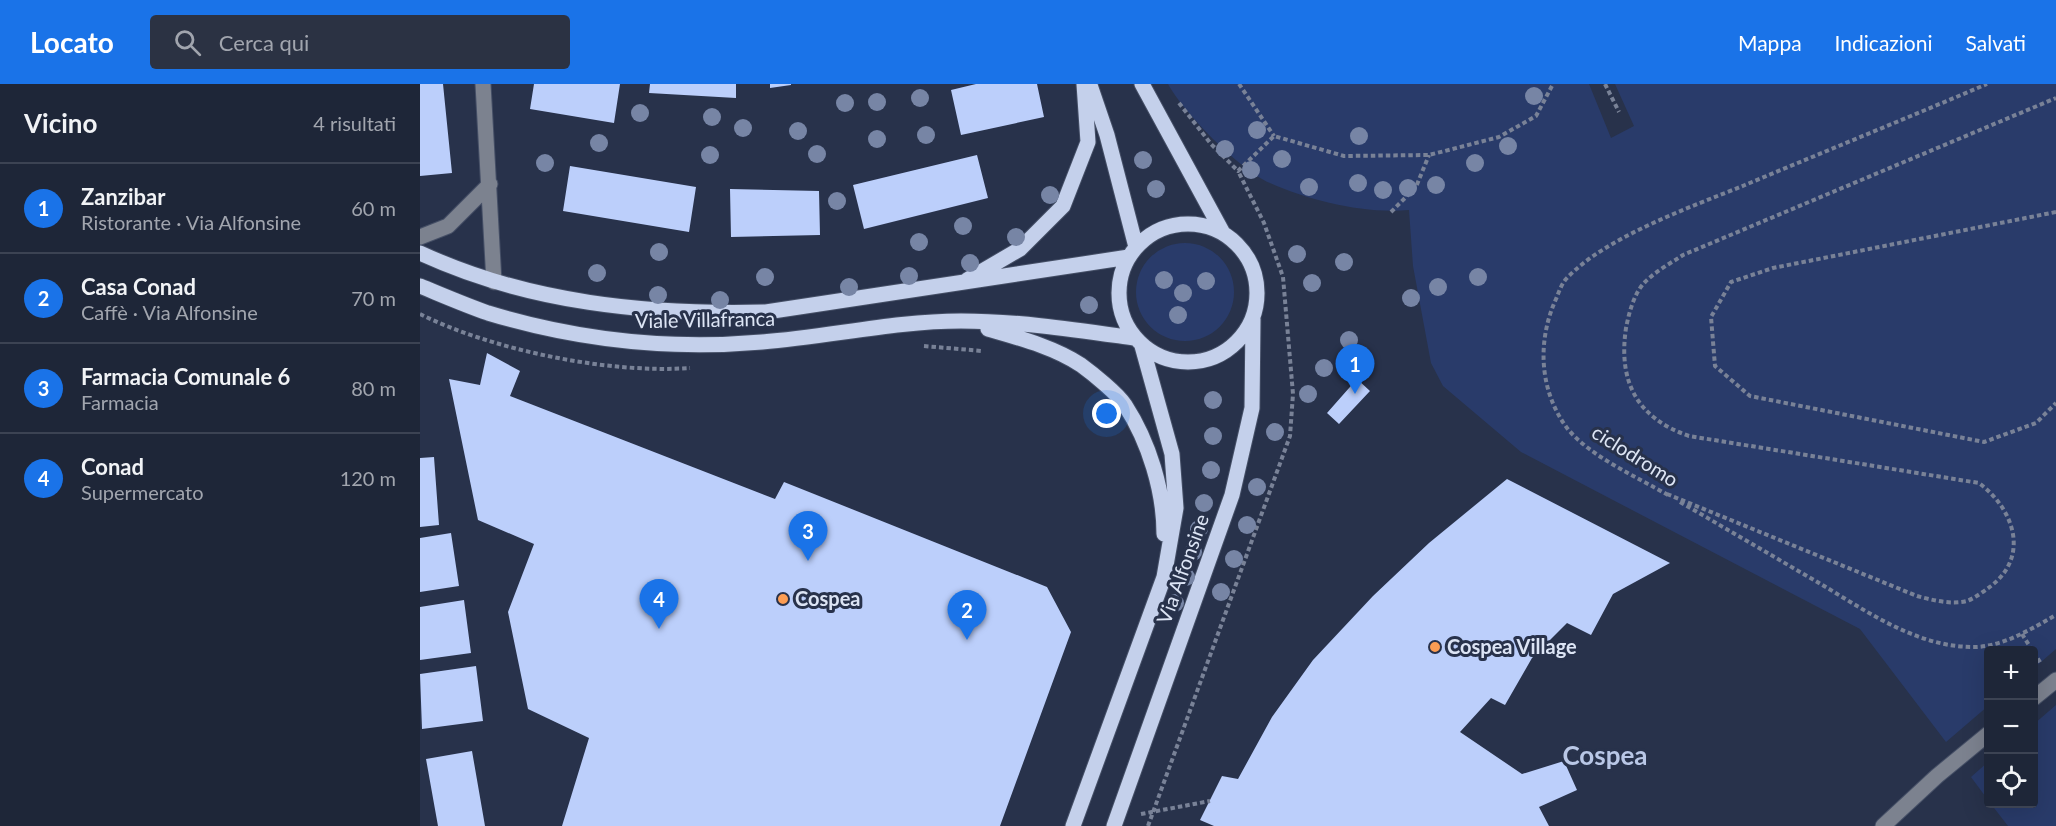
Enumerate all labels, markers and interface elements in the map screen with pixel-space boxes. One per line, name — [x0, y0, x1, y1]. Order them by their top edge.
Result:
search box — [150, 15, 570, 69]
text: Locato — [30, 25, 114, 59]
icon: search — [171, 26, 204, 59]
text: Cerca qui — [219, 29, 309, 56]
text: Mappa — [1738, 30, 1802, 55]
text: Indicazioni — [1835, 30, 1933, 55]
text: Salvati — [1966, 30, 2026, 55]
text: Vicino — [24, 107, 97, 139]
text: 4 risultati — [313, 111, 396, 135]
text: Zanzibar — [81, 183, 165, 210]
text: 1 — [38, 196, 49, 220]
text: 60 m — [351, 196, 396, 220]
text: Ristorante · Via Alfonsine — [81, 210, 301, 234]
text: Casa Conad — [81, 273, 196, 300]
text: 2 — [38, 286, 49, 310]
text: 70 m — [351, 286, 396, 310]
text: Caffè · Via Alfonsine — [81, 300, 258, 324]
street label: Viale Villafranca — [635, 306, 775, 332]
pin: 1 — [1336, 344, 1374, 394]
text: Farmacia Comunale 6 — [81, 363, 290, 390]
text: 3 — [38, 376, 49, 400]
text: 80 m — [351, 376, 396, 400]
text: Farmacia — [81, 390, 159, 414]
your location — [1092, 399, 1121, 428]
street label: ciclodromo — [1588, 419, 1683, 491]
text: Conad — [81, 453, 144, 480]
text: 4 — [38, 466, 49, 490]
text: 120 m — [340, 466, 396, 490]
text: Supermercato — [81, 480, 204, 504]
street label: Via Alfonsine — [1151, 510, 1213, 627]
pin: 3 — [788, 512, 828, 561]
pin: 4 — [640, 580, 678, 629]
place label: Cospea — [795, 586, 861, 610]
pin: 2 — [948, 590, 986, 640]
marker: Cospea — [776, 592, 790, 606]
place label: Cospea Village — [1447, 634, 1577, 658]
marker: Cospea Village — [1428, 640, 1442, 654]
map controls — [1984, 646, 2038, 808]
button: + — [1984, 646, 2038, 700]
button: − — [1984, 700, 2038, 754]
district label: Cospea — [1562, 739, 1648, 771]
button: locate — [1984, 754, 2038, 808]

